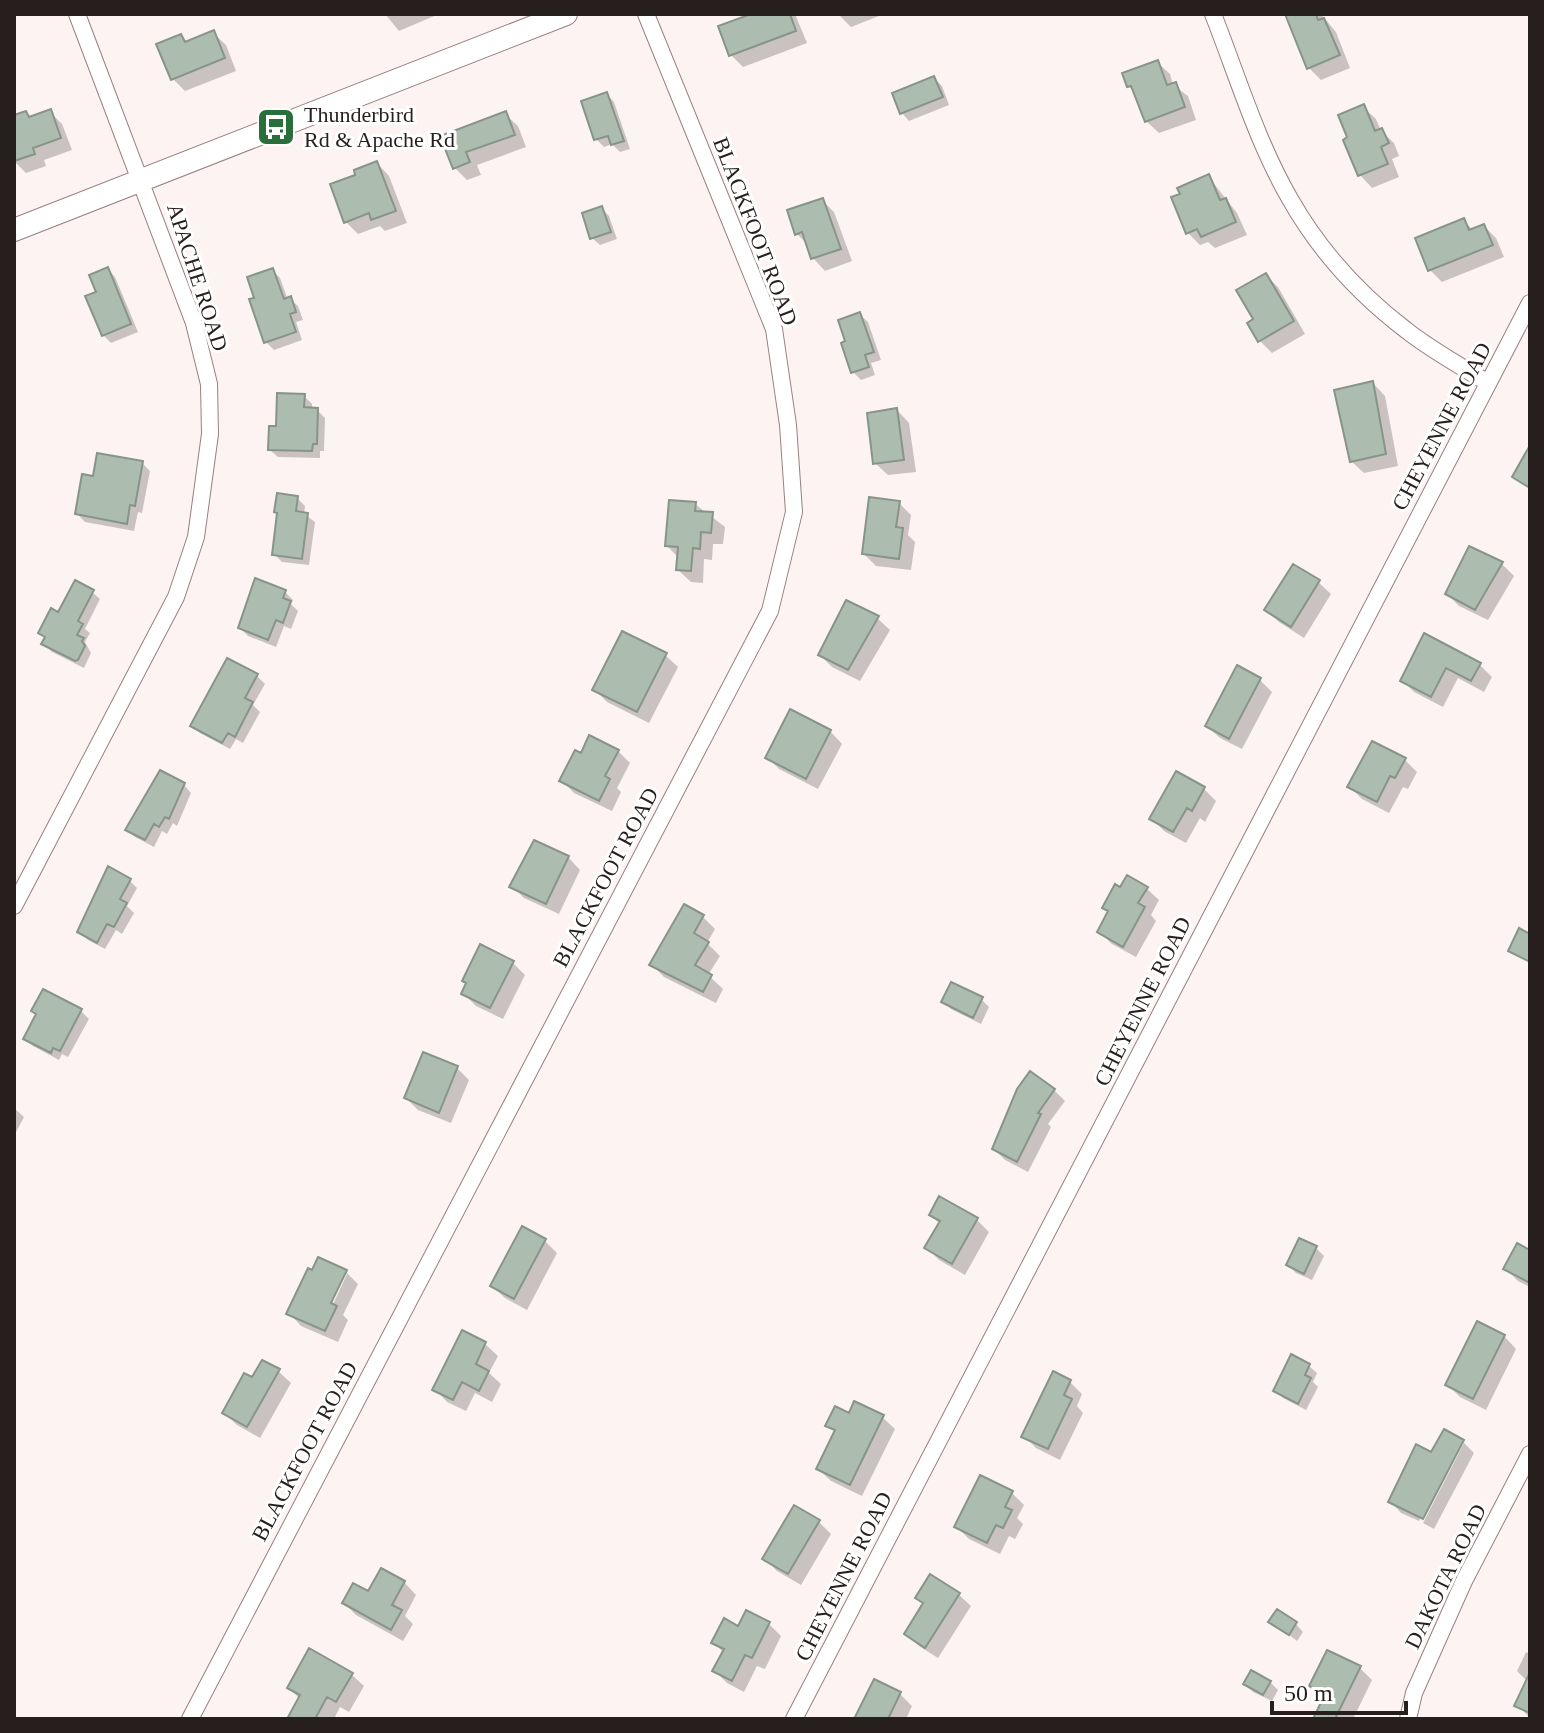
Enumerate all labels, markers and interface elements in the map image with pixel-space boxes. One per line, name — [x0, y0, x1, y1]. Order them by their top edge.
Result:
place label: Thunderbird Rd & Apache Rd — [304, 102, 455, 152]
bus stop icon: Thunderbird Rd & Apache Rd — [255, 106, 297, 148]
street label: BLACKFOOT ROAD — [708, 134, 803, 329]
street label: APACHE ROAD — [162, 200, 233, 354]
street label: CHEYENNE ROAD — [1387, 338, 1496, 514]
street label: BLACKFOOT ROAD — [548, 783, 663, 971]
street label: CHEYENNE ROAD — [1089, 913, 1196, 1090]
street label: BLACKFOOT ROAD — [247, 1357, 362, 1545]
street label: CHEYENNE ROAD — [790, 1488, 897, 1665]
street label: DAKOTA ROAD — [1400, 1500, 1491, 1653]
scale bar — [1272, 1665, 1406, 1715]
text: 50 m — [1284, 1680, 1333, 1706]

